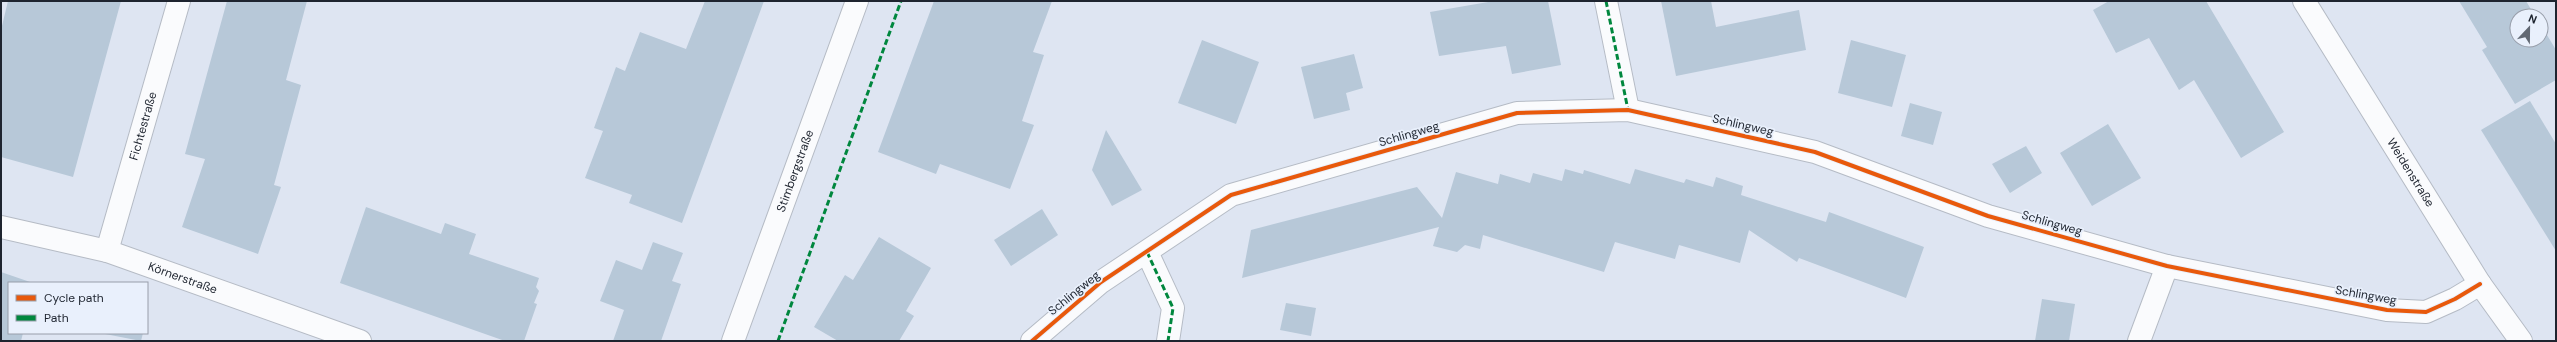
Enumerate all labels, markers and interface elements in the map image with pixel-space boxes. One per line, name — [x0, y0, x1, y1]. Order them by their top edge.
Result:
north arrow — [2509, 8, 2549, 48]
text: N — [2526, 11, 2539, 27]
street label: Fichtestraße — [126, 90, 160, 162]
street label: Schlingweg — [1711, 110, 1775, 140]
street label: Schlingweg — [1377, 118, 1441, 150]
street label: Stimbergstraße — [773, 127, 817, 214]
street label: Weidenstraße — [2383, 135, 2438, 210]
street label: Schlingweg — [2020, 207, 2084, 239]
street label: Körnerstraße — [146, 258, 220, 298]
street label: Schlingweg — [1045, 267, 1103, 319]
legend — [8, 282, 148, 334]
street label: Schlingweg — [2334, 282, 2398, 308]
text: Cycle path — [44, 290, 104, 306]
text: Path — [44, 310, 69, 326]

